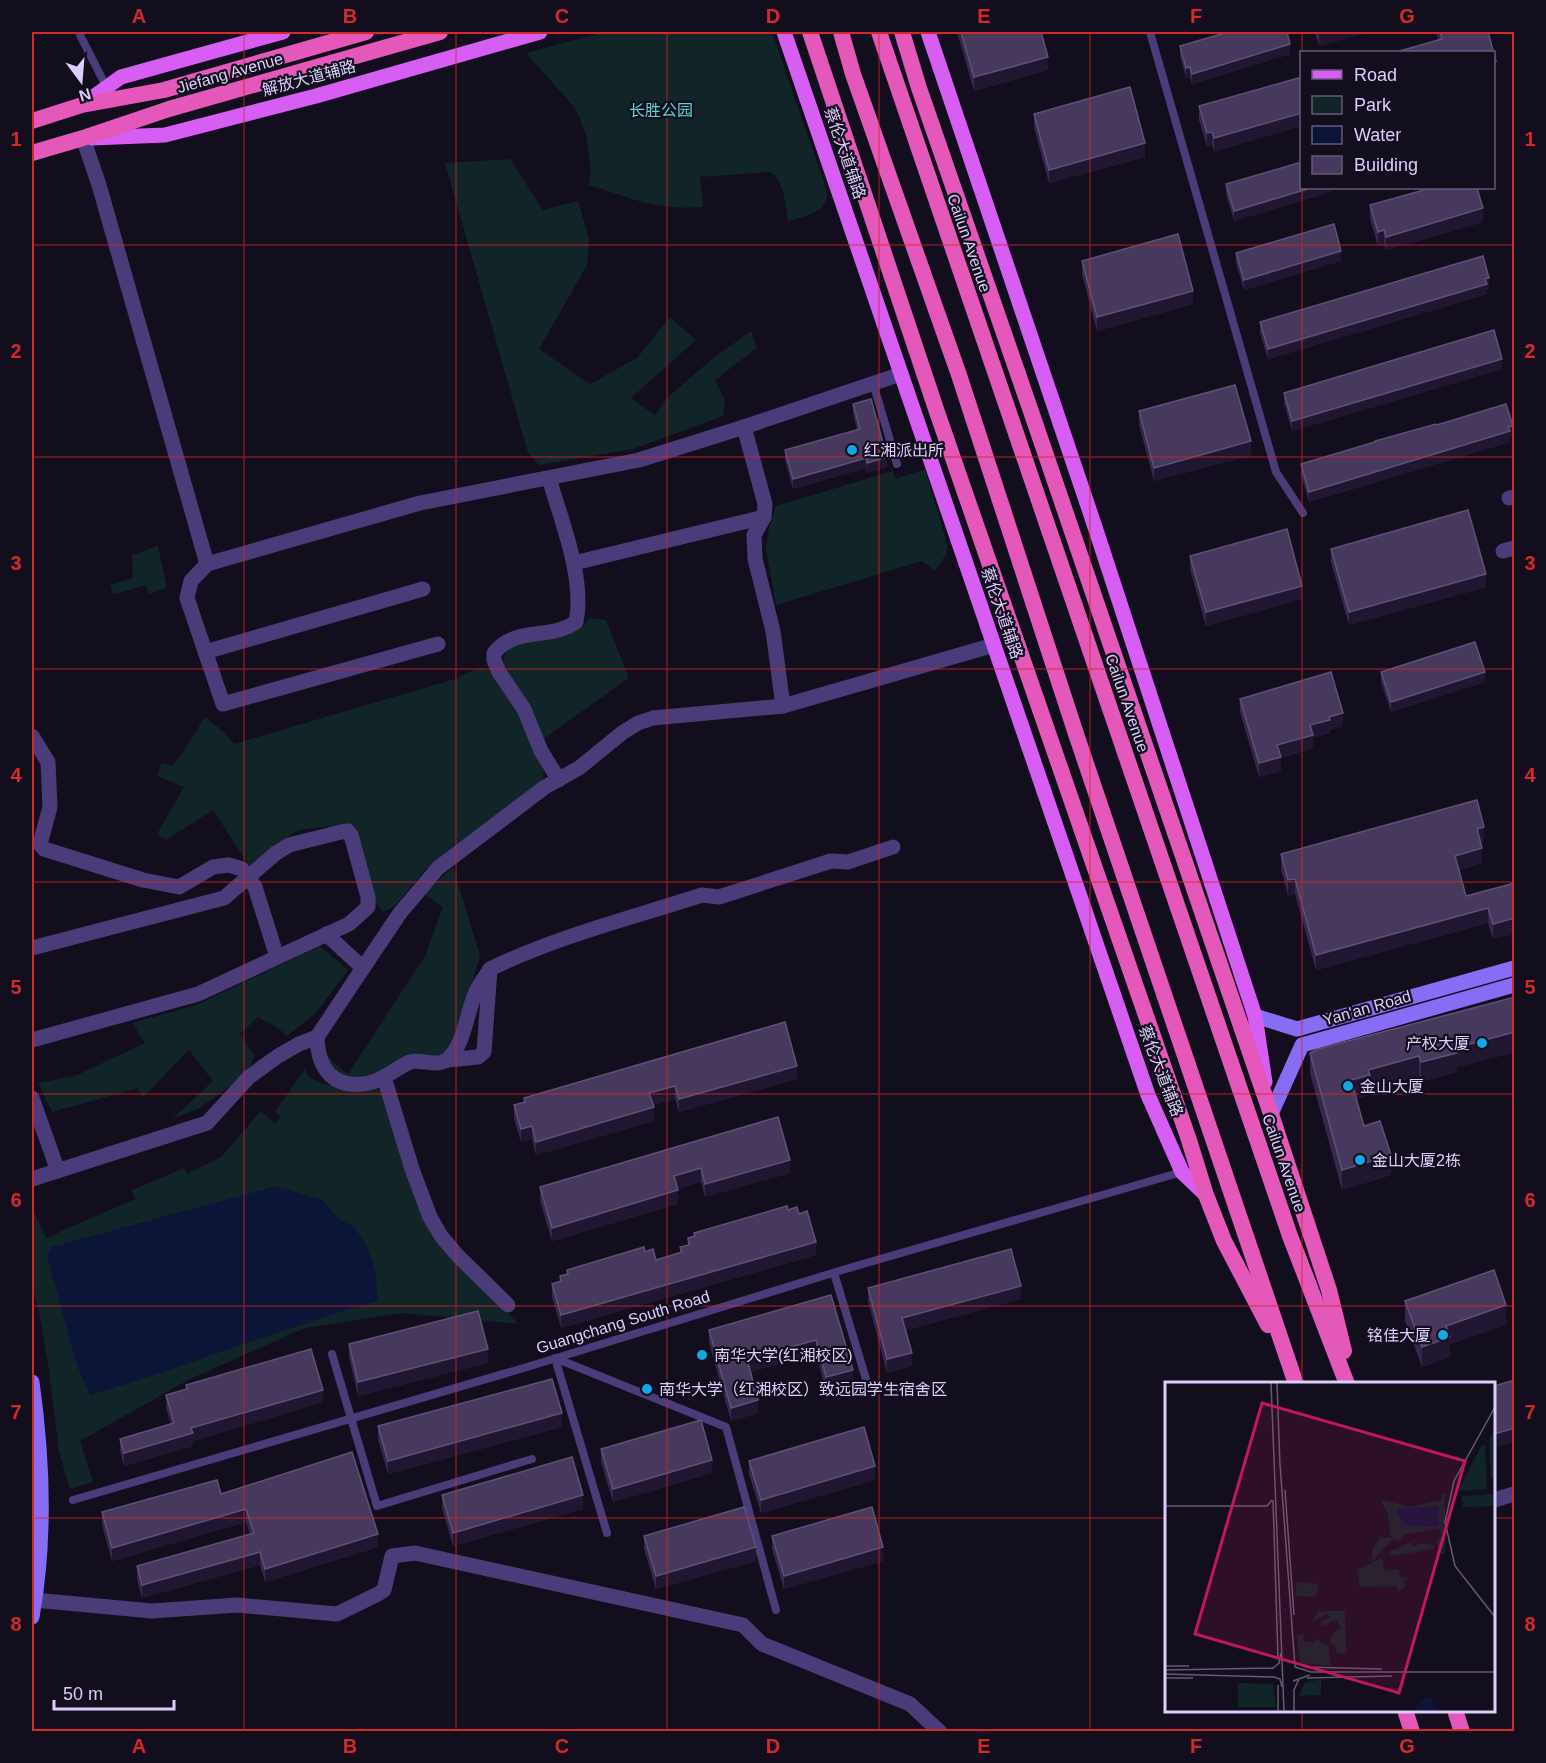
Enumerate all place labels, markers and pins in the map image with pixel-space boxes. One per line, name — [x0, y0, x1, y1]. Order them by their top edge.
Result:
place label: 红湘派出所 — [864, 442, 944, 459]
marker: 红湘派出所 — [845, 443, 859, 457]
place label: 产权大厦 — [1406, 1035, 1470, 1052]
marker: 产权大厦 — [1475, 1036, 1489, 1050]
place label: 金山大厦 — [1360, 1078, 1424, 1095]
marker: 金山大厦 — [1341, 1079, 1355, 1093]
place label: 金山大厦2栋 — [1372, 1152, 1461, 1169]
marker: 金山大厦2栋 — [1353, 1153, 1367, 1167]
place label: 铭佳大厦 — [1367, 1327, 1431, 1344]
marker: 铭佳大厦 — [1436, 1328, 1450, 1342]
place label: 南华大学(红湘校区) — [714, 1347, 853, 1364]
marker: 南华大学(红湘校区) — [695, 1348, 709, 1362]
place label: 南华大学（红湘校区）致远园学生宿舍区 — [659, 1380, 947, 1398]
marker: 南华大学（红湘校区）致远园学生宿舍区 — [640, 1382, 654, 1396]

